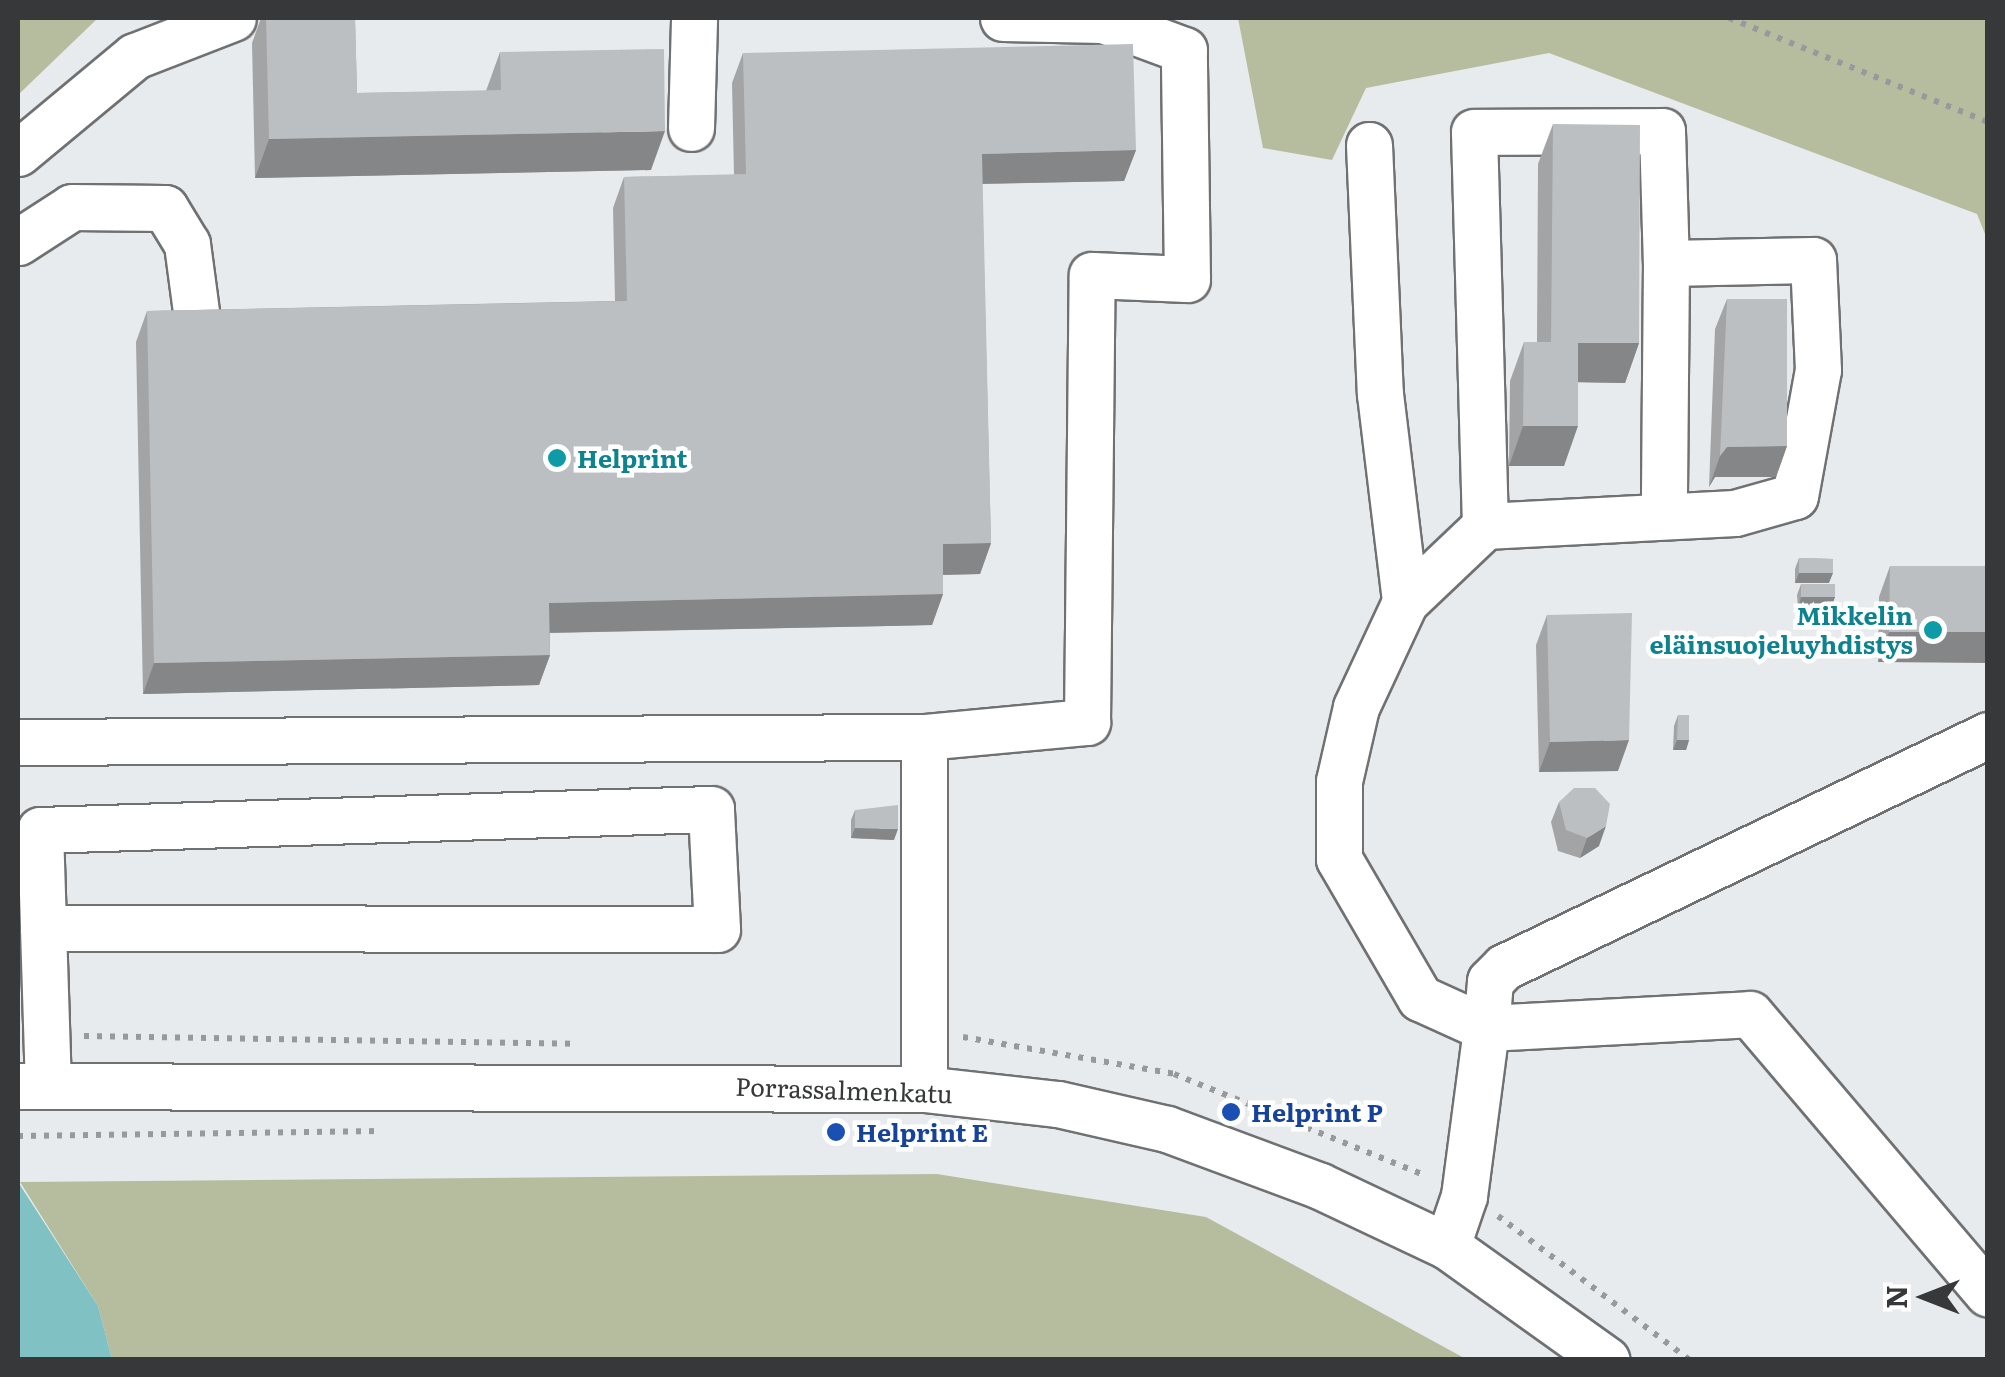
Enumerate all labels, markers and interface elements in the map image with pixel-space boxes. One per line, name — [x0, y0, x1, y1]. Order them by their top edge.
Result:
place label: Helprint — [577, 443, 687, 473]
marker: Helprint — [546, 447, 568, 469]
place label: Mikkelin eläinsuojeluyhdistys — [1649, 601, 1913, 660]
marker: Mikkelin eläinsuojeluyhdistys — [1922, 619, 1944, 641]
street label: Porrassalmenkatu — [735, 1071, 953, 1109]
place label: Helprint P — [1251, 1097, 1383, 1127]
marker: Helprint P — [1220, 1101, 1242, 1123]
place label: Helprint E — [856, 1117, 988, 1147]
marker: Helprint E — [825, 1121, 847, 1143]
north arrow — [1875, 1247, 1975, 1347]
text: N — [1874, 1285, 1916, 1309]

